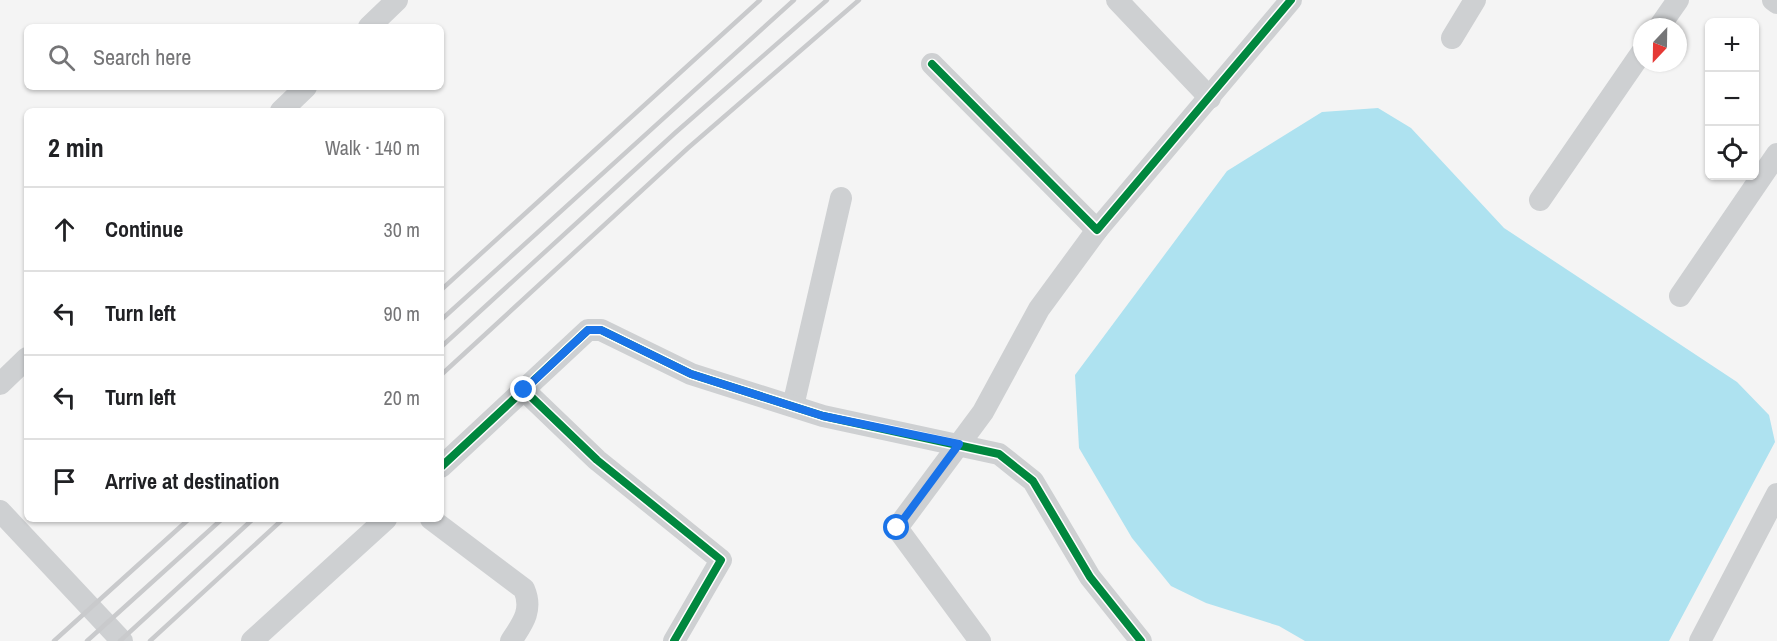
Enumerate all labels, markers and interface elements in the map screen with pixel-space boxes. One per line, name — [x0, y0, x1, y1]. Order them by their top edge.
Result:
north arrow — [1633, 18, 1687, 72]
map controls — [1705, 18, 1759, 180]
button: + — [1705, 18, 1759, 72]
search box — [24, 24, 444, 90]
icon: search — [45, 41, 78, 74]
text: Search here — [93, 42, 191, 72]
button: − — [1705, 72, 1759, 126]
button: locate — [1705, 126, 1759, 180]
text: 2 min — [48, 130, 104, 165]
text: Walk · 140 m — [325, 134, 420, 161]
icon: ahead — [48, 213, 81, 246]
text: Continue — [105, 214, 183, 244]
text: 30 m — [384, 216, 420, 243]
icon: left — [48, 297, 81, 330]
text: Turn left — [105, 298, 176, 328]
text: 90 m — [384, 300, 420, 327]
route end — [510, 376, 536, 402]
icon: left — [48, 381, 81, 414]
text: Turn left — [105, 382, 176, 412]
text: 20 m — [384, 384, 420, 411]
icon: arrive — [48, 465, 81, 498]
text: Arrive at destination — [105, 466, 279, 496]
route start — [883, 514, 909, 540]

